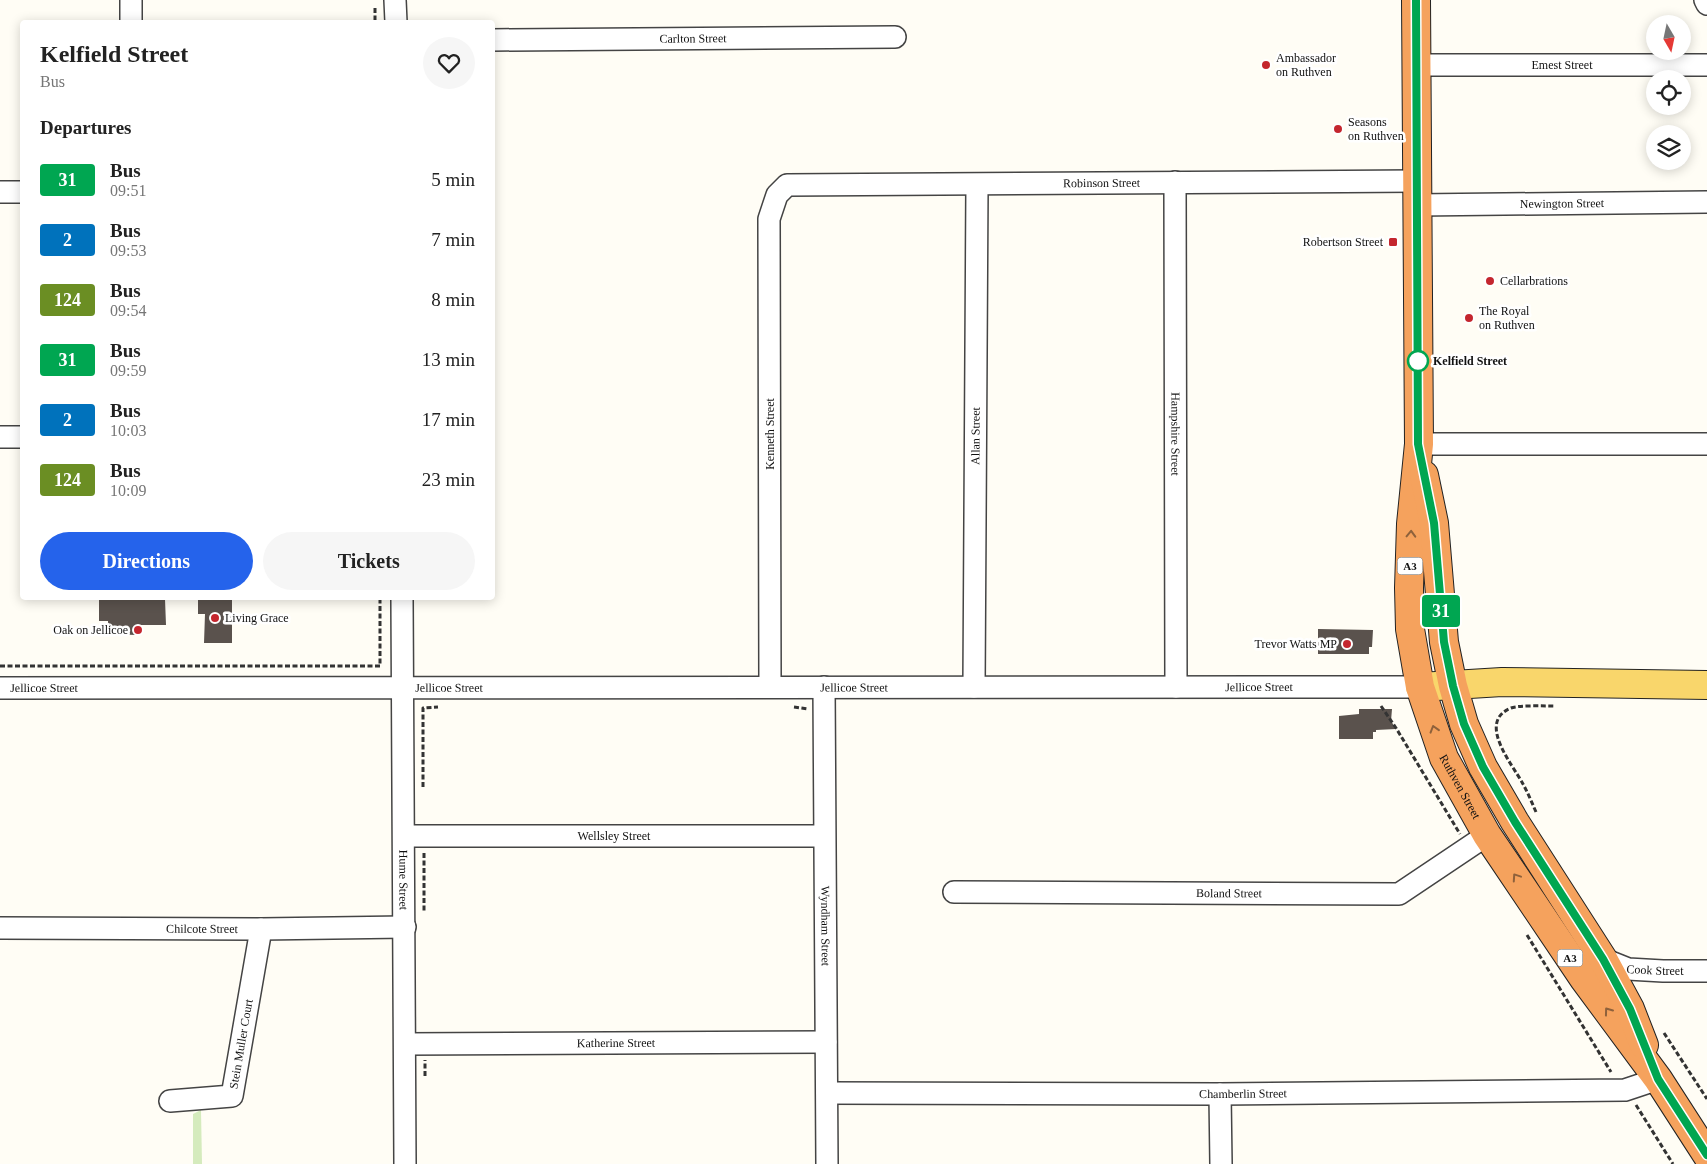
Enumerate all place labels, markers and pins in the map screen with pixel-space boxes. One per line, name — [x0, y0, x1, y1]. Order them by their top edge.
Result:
place label: Ambassador on Ruthven — [1276, 51, 1336, 79]
marker: Ambassador on Ruthven — [1260, 59, 1272, 71]
place label: Seasons on Ruthven — [1348, 115, 1404, 143]
marker: Seasons on Ruthven — [1332, 123, 1344, 135]
place label: Robertson Street — [1303, 235, 1384, 249]
marker: Robertson Street — [1387, 236, 1399, 248]
place label: Cellarbrations — [1500, 274, 1568, 288]
marker: Cellarbrations — [1484, 275, 1496, 287]
place label: The Royal on Ruthven — [1479, 304, 1535, 332]
marker: The Royal on Ruthven — [1463, 312, 1475, 324]
marker: Kelfield Street — [1407, 350, 1429, 372]
place label: Kelfield Street — [1433, 354, 1507, 368]
place label: Living Grace — [225, 611, 289, 625]
marker: Living Grace — [209, 612, 221, 624]
place label: Oak on Jellicoe — [53, 623, 128, 637]
marker: Oak on Jellicoe — [132, 624, 144, 636]
place label: Trevor Watts MP — [1255, 637, 1337, 651]
marker: Trevor Watts MP — [1341, 638, 1353, 650]

